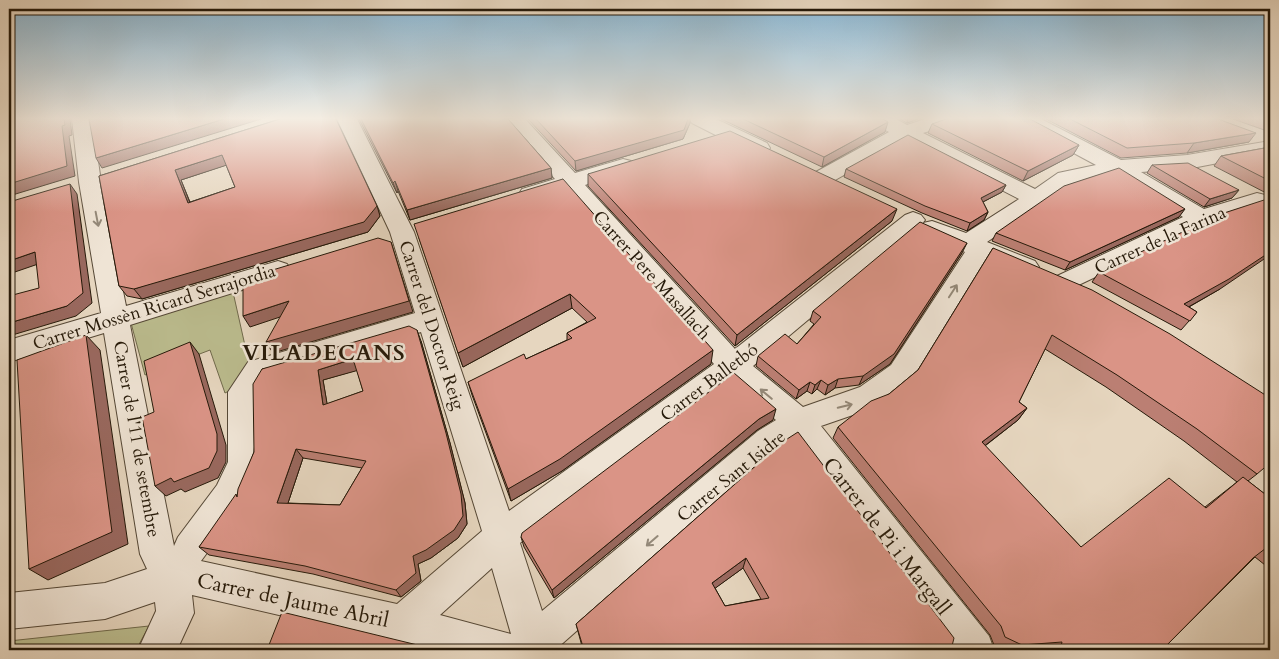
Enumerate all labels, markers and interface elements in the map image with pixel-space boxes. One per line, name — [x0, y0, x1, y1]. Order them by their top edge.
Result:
street label: Carrer de la Farina — [1090, 200, 1230, 281]
street label: Carrer Pere Masallach — [587, 205, 717, 346]
one-way arrow — [92, 211, 102, 227]
street label: Carrer del Doctor Reig — [392, 237, 471, 414]
street label: Carrer Mossèn Ricard Serrajordia — [30, 259, 279, 356]
one-way arrow — [948, 285, 958, 299]
street label: Carrer Balletbó — [655, 337, 764, 427]
district label: VILADECANS — [242, 338, 406, 368]
street label: Carrer de l'11 de setembre — [107, 339, 166, 539]
one-way arrow — [759, 389, 772, 400]
one-way arrow — [836, 401, 852, 410]
street label: Carrer Sant Isidre — [672, 425, 791, 528]
street label: Carrer de Pi i Margall — [816, 451, 958, 621]
one-way arrow — [646, 535, 659, 546]
street label: Carrer de Jaume Abril — [194, 566, 391, 635]

